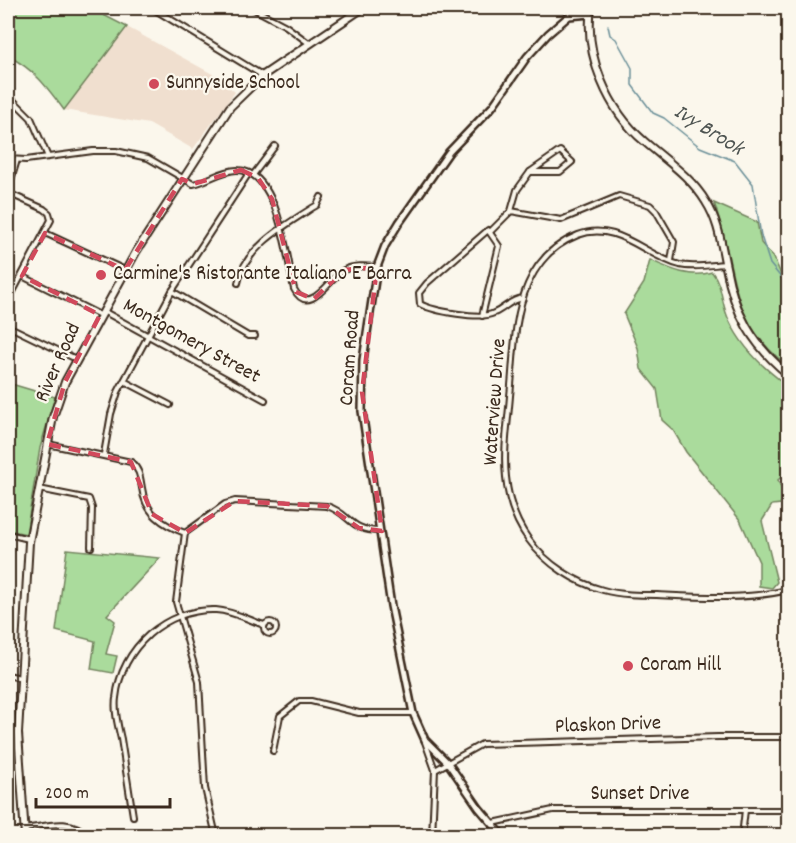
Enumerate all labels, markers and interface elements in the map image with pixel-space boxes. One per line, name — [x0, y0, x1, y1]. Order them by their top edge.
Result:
place label: Sunnyside School — [166, 69, 300, 99]
marker: Sunnyside School — [147, 77, 161, 91]
water label: Ivy Brook — [667, 97, 751, 166]
place label: Carmine's Ristorante Italiano E Barra — [113, 260, 413, 290]
marker: Carmine's Ristorante Italiano E Barra — [94, 268, 108, 282]
street label: Montgomery Street — [117, 292, 266, 392]
street label: Coram Road — [333, 309, 369, 407]
street label: River Road — [28, 319, 90, 407]
street label: Waterview Drive — [477, 337, 515, 467]
place label: Coram Hill — [640, 651, 721, 681]
marker: Coram Hill — [621, 659, 635, 673]
street label: Plaskon Drive — [554, 709, 662, 743]
scale bar — [36, 771, 170, 809]
street label: Sunset Drive — [590, 780, 690, 810]
text: 200 m — [45, 782, 89, 807]

